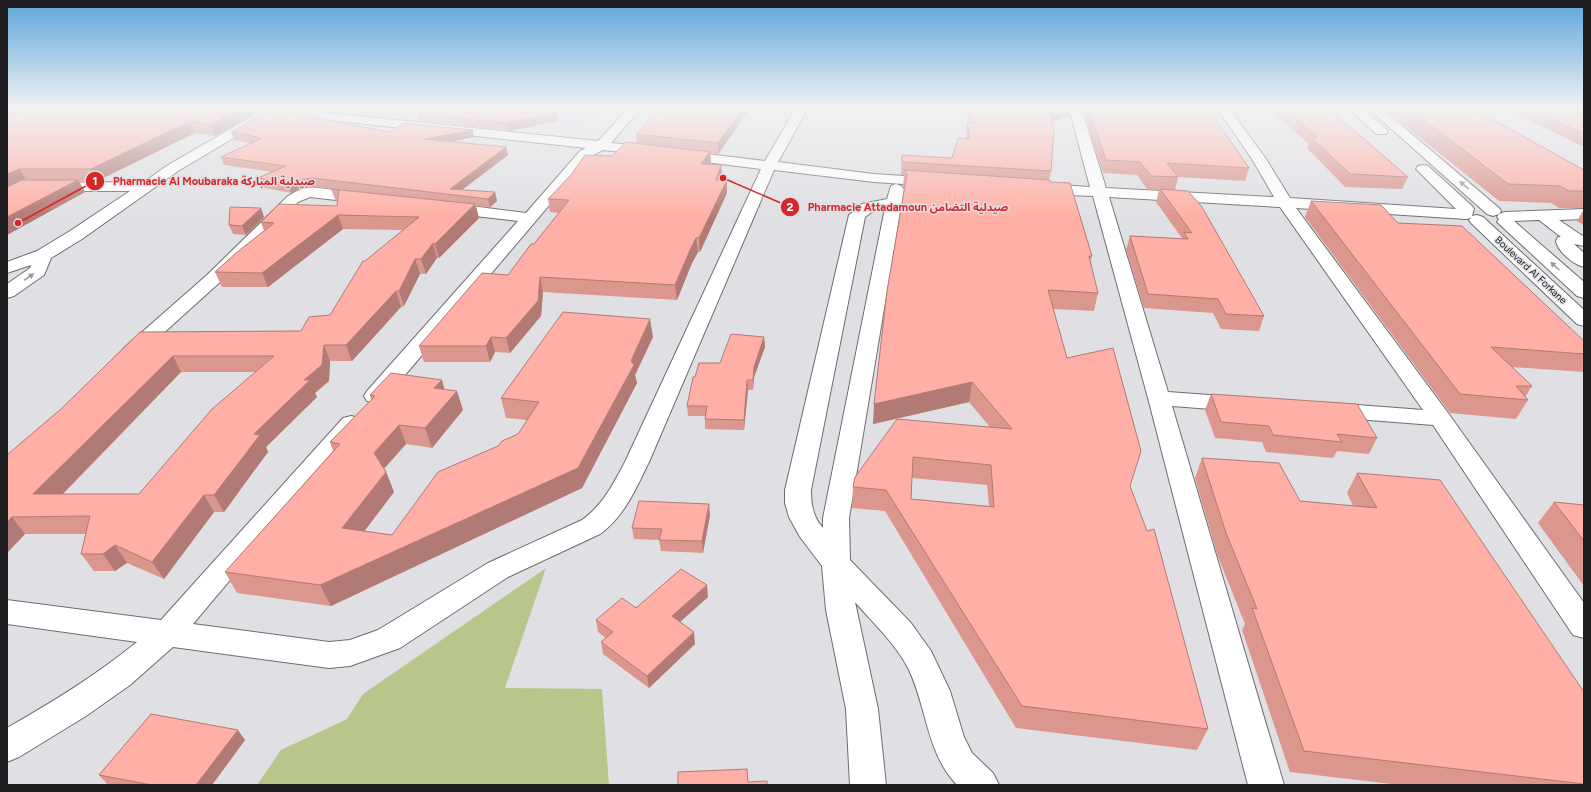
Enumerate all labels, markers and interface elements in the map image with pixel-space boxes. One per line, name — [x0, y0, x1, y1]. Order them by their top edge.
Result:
callout: Pharmacie Al Moubaraka صيدلية المباركة — [85, 169, 323, 192]
text: 1 — [92, 174, 98, 188]
text: Pharmacie Al Moubaraka صيدلية المباركة — [113, 175, 315, 188]
one-way arrow — [1459, 181, 1469, 190]
callout: Pharmacie Attadamoun صيدلية التضامن — [780, 195, 1017, 218]
text: 2 — [787, 200, 794, 214]
text: Pharmacie Attadamoun صيدلية التضامن — [808, 201, 1009, 214]
street label: Boulevard Al Forkane — [1492, 233, 1570, 307]
one-way arrow — [1550, 261, 1560, 270]
one-way arrow — [23, 273, 35, 280]

